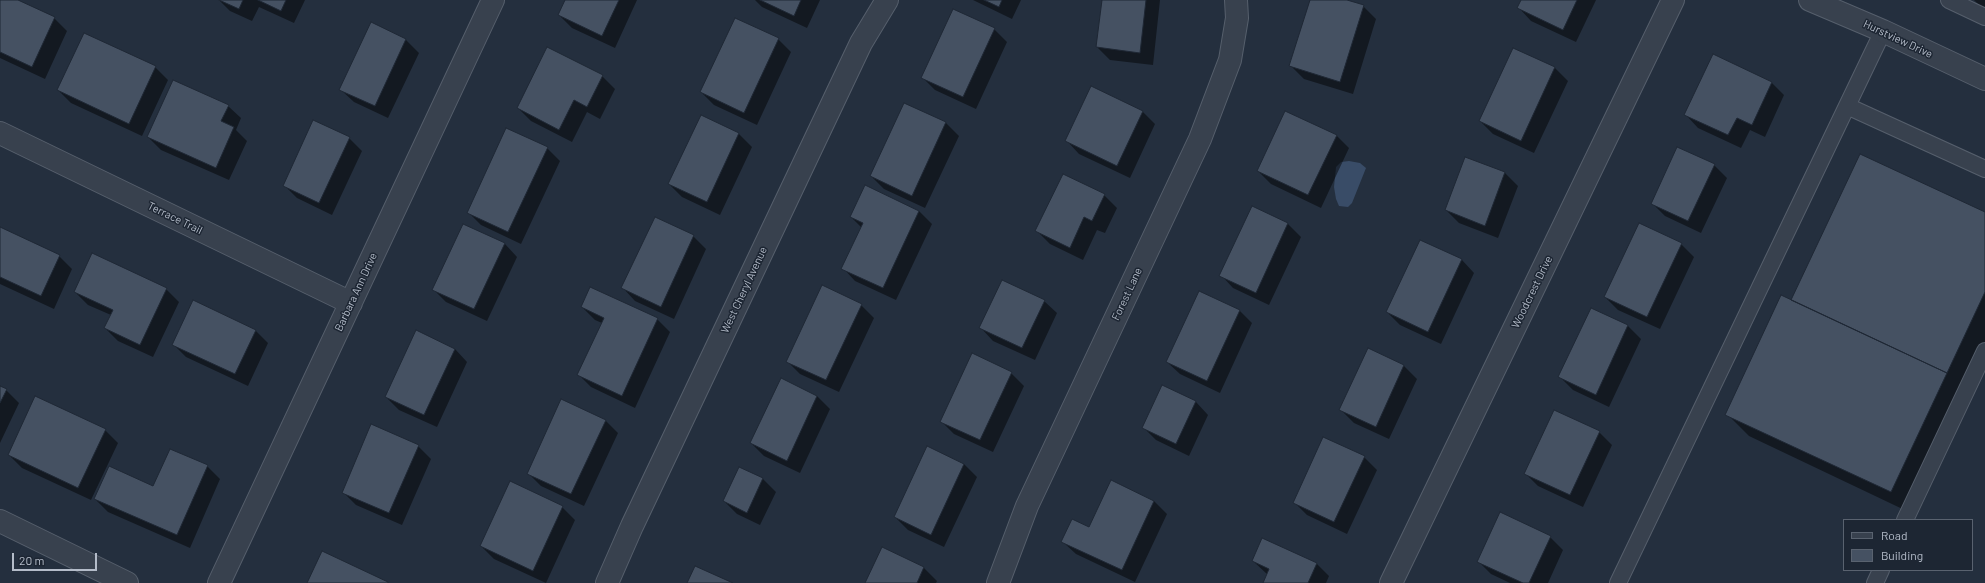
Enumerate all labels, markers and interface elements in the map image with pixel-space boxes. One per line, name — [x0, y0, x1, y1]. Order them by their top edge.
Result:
street label: Hurstview Drive — [1861, 17, 1935, 61]
street label: Terrace Trail — [145, 199, 205, 237]
street label: West Cheryl Avenue — [718, 245, 770, 335]
street label: Barbara Ann Drive — [332, 251, 380, 333]
street label: Woodcrest Drive — [1509, 254, 1555, 330]
street label: Forest Lane — [1109, 266, 1145, 322]
legend — [1843, 519, 1973, 571]
text: Road — [1881, 528, 1908, 542]
scale bar — [14, 545, 99, 571]
text: Building — [1881, 548, 1923, 562]
text: 20 m — [19, 553, 45, 567]

